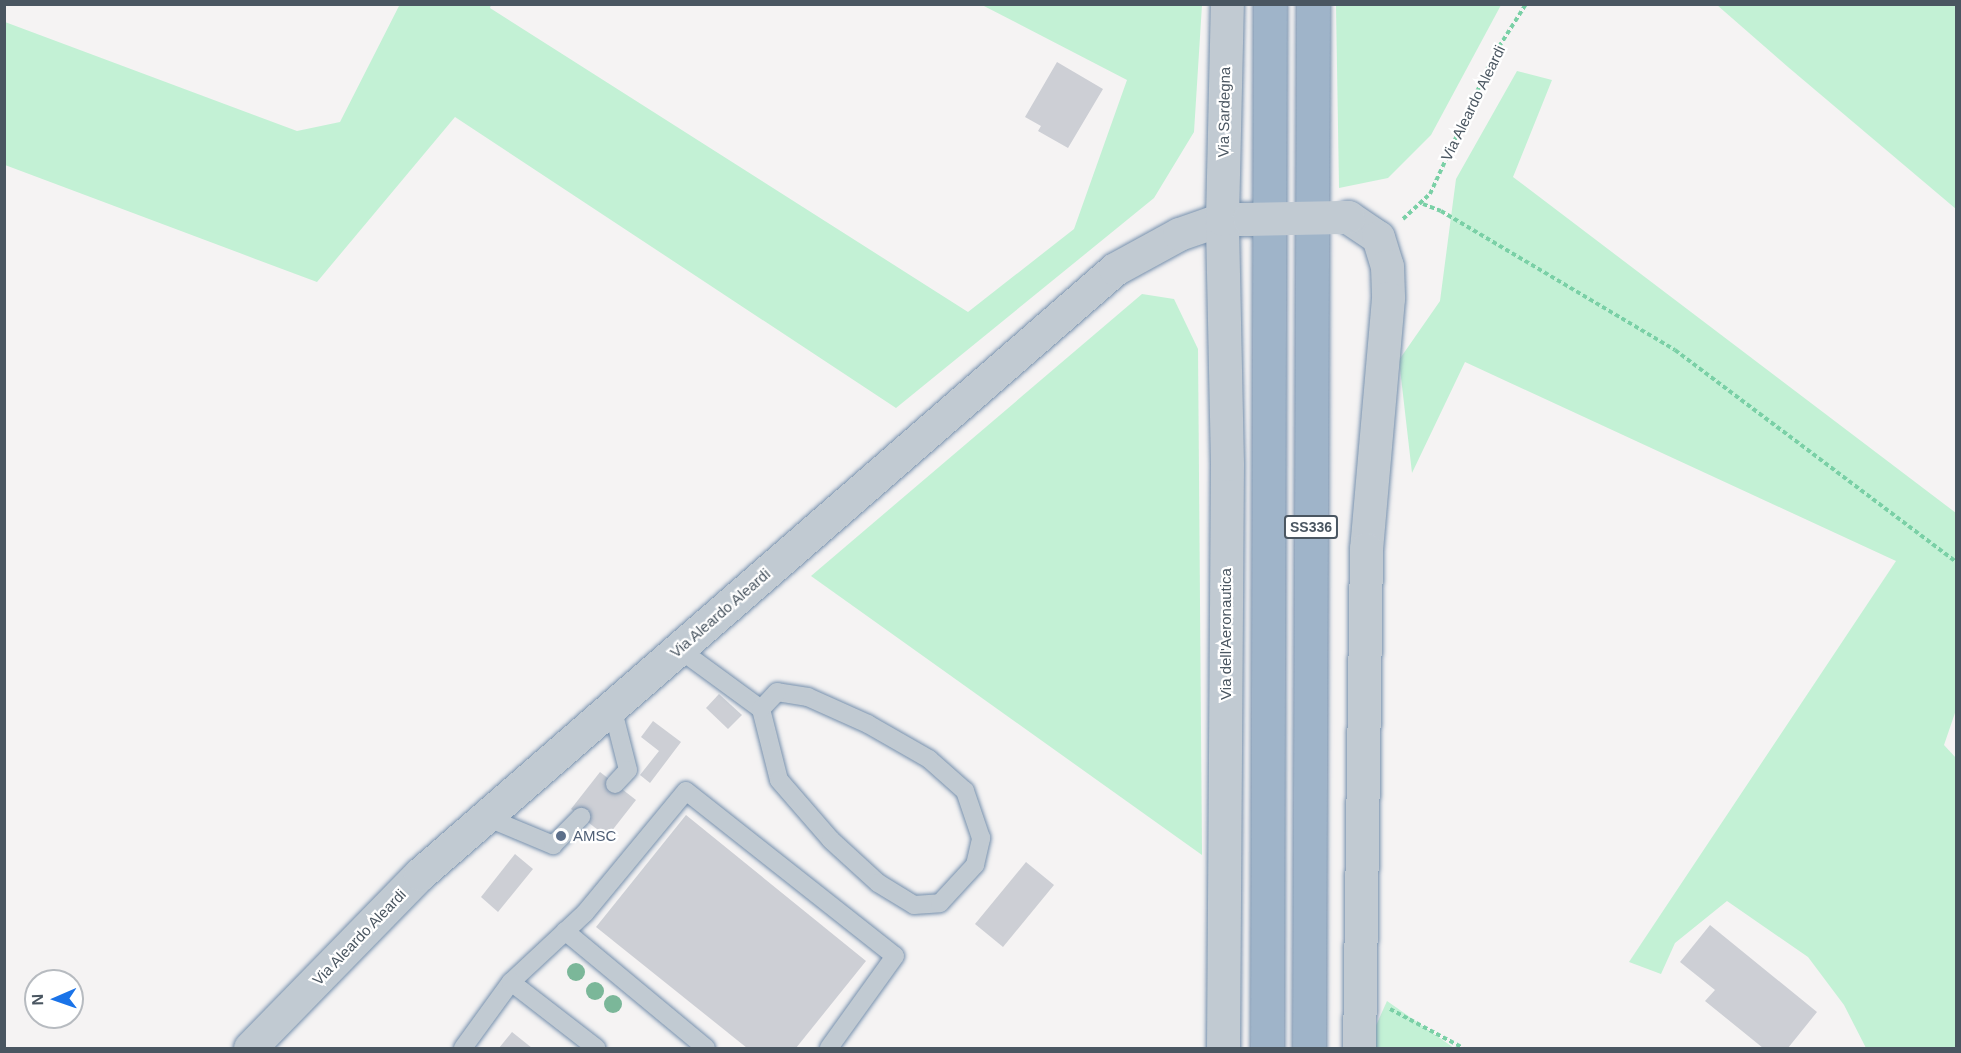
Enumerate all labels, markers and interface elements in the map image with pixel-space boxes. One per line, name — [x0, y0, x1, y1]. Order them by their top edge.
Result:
street label: Via Aleardo Aleardi — [1437, 41, 1509, 165]
street label: Via Sardegna — [1214, 67, 1234, 157]
road number: SS336 — [1282, 516, 1340, 538]
street label: Via Aleardo Aleardi — [666, 564, 774, 662]
street label: Via dell'Aeronautica — [1217, 568, 1235, 700]
place label: AMSC — [573, 827, 616, 845]
marker: AMSC — [554, 829, 568, 843]
street label: Via Aleardo Aleardi — [308, 885, 410, 989]
north arrow — [24, 969, 84, 1029]
text: N — [29, 994, 46, 1006]

